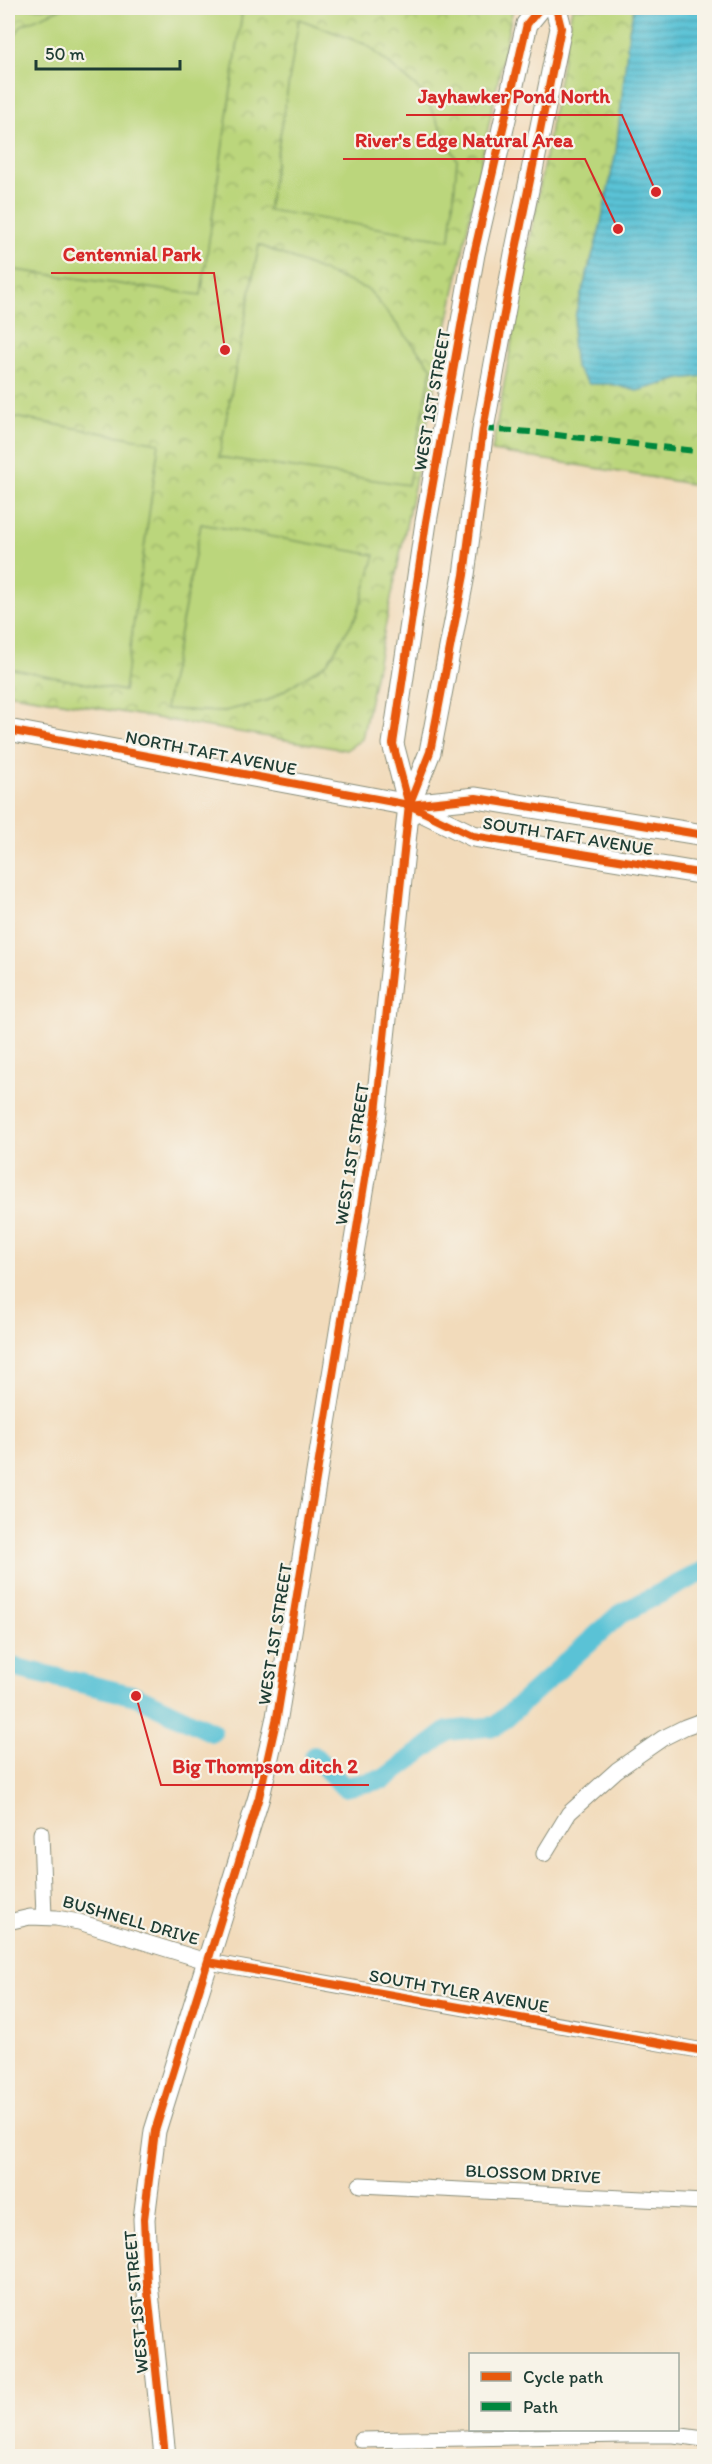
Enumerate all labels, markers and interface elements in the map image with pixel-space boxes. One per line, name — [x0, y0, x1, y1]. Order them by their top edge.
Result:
scale bar — [36, 33, 180, 71]
text: 50 m — [45, 43, 85, 65]
callout: Jayhawker Pond North — [406, 77, 622, 115]
text: Jayhawker Pond North — [417, 84, 610, 109]
callout: River's Edge Natural Area — [343, 121, 585, 159]
text: River's Edge Natural Area — [355, 128, 574, 153]
callout: Centennial Park — [51, 235, 214, 273]
text: Centennial Park — [63, 242, 202, 266]
street label: WEST 1ST STREET — [409, 327, 455, 473]
street label: NORTH TAFT AVENUE — [123, 726, 299, 780]
street label: SOUTH TAFT AVENUE — [481, 812, 655, 860]
street label: WEST 1ST STREET — [330, 1081, 374, 1227]
street label: WEST 1ST STREET — [253, 1561, 297, 1707]
callout: Big Thompson ditch 2 — [161, 1747, 369, 1785]
text: Big Thompson ditch 2 — [172, 1754, 358, 1779]
street label: BUSHNELL DRIVE — [60, 1890, 202, 1950]
street label: SOUTH TYLER AVENUE — [367, 1964, 551, 2018]
street label: BLOSSOM DRIVE — [465, 2159, 601, 2189]
street label: WEST 1ST STREET — [119, 2229, 153, 2375]
legend — [469, 2353, 679, 2431]
text: Cycle path — [523, 2366, 604, 2388]
text: Path — [523, 2396, 558, 2418]

